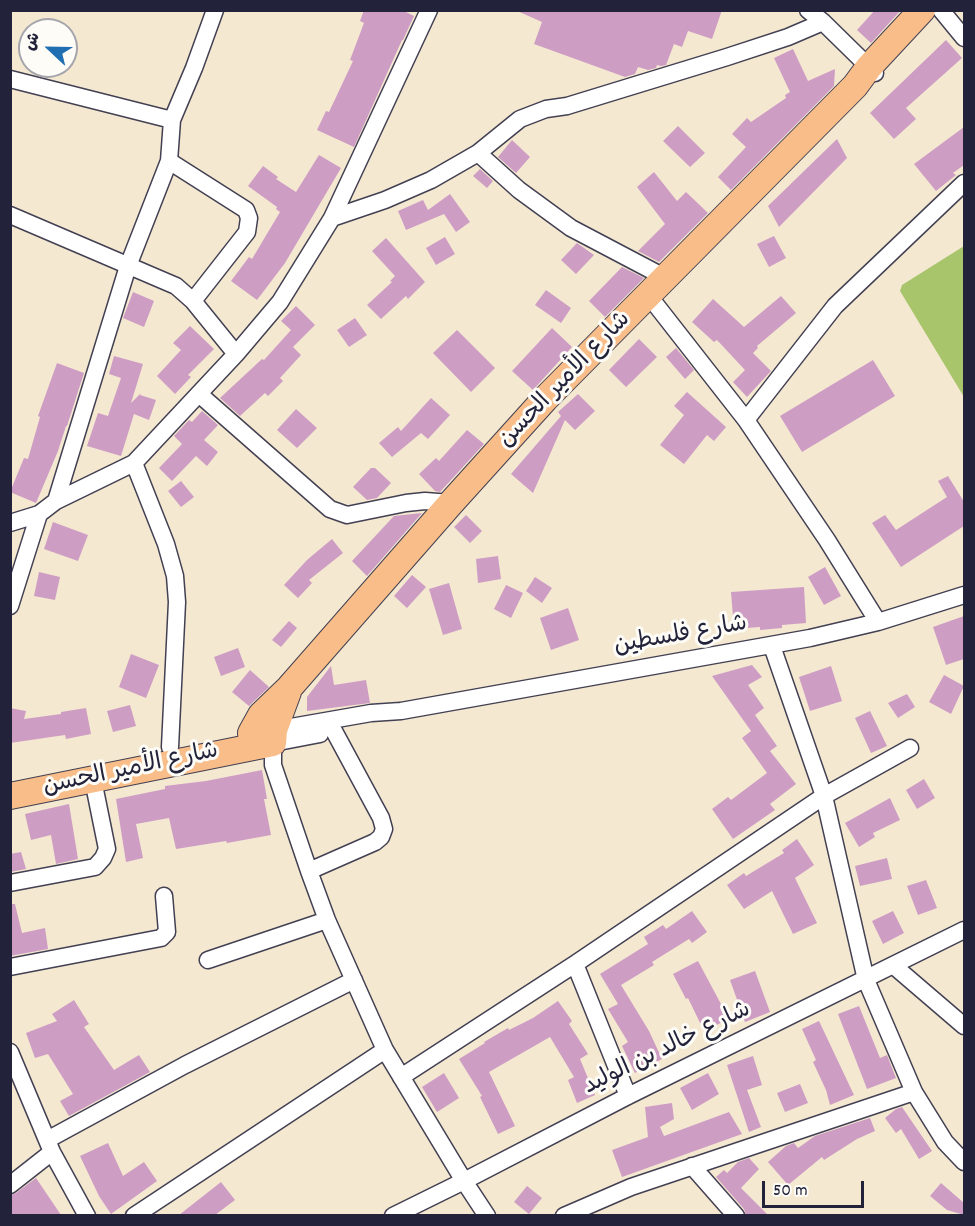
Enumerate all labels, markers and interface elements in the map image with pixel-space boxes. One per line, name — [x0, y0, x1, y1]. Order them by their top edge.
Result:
north arrow — [18, 18, 78, 78]
text: ش — [19, 29, 47, 54]
street label: شارع الأمير الحسن — [494, 307, 638, 455]
street label: شارع فلسطين — [612, 611, 750, 663]
street label: شارع الأمير الحسن — [41, 738, 221, 804]
street label: شارع خالد بن الوليد — [580, 997, 756, 1103]
scale bar — [765, 1169, 867, 1207]
text: 50 m — [773, 1179, 808, 1204]

